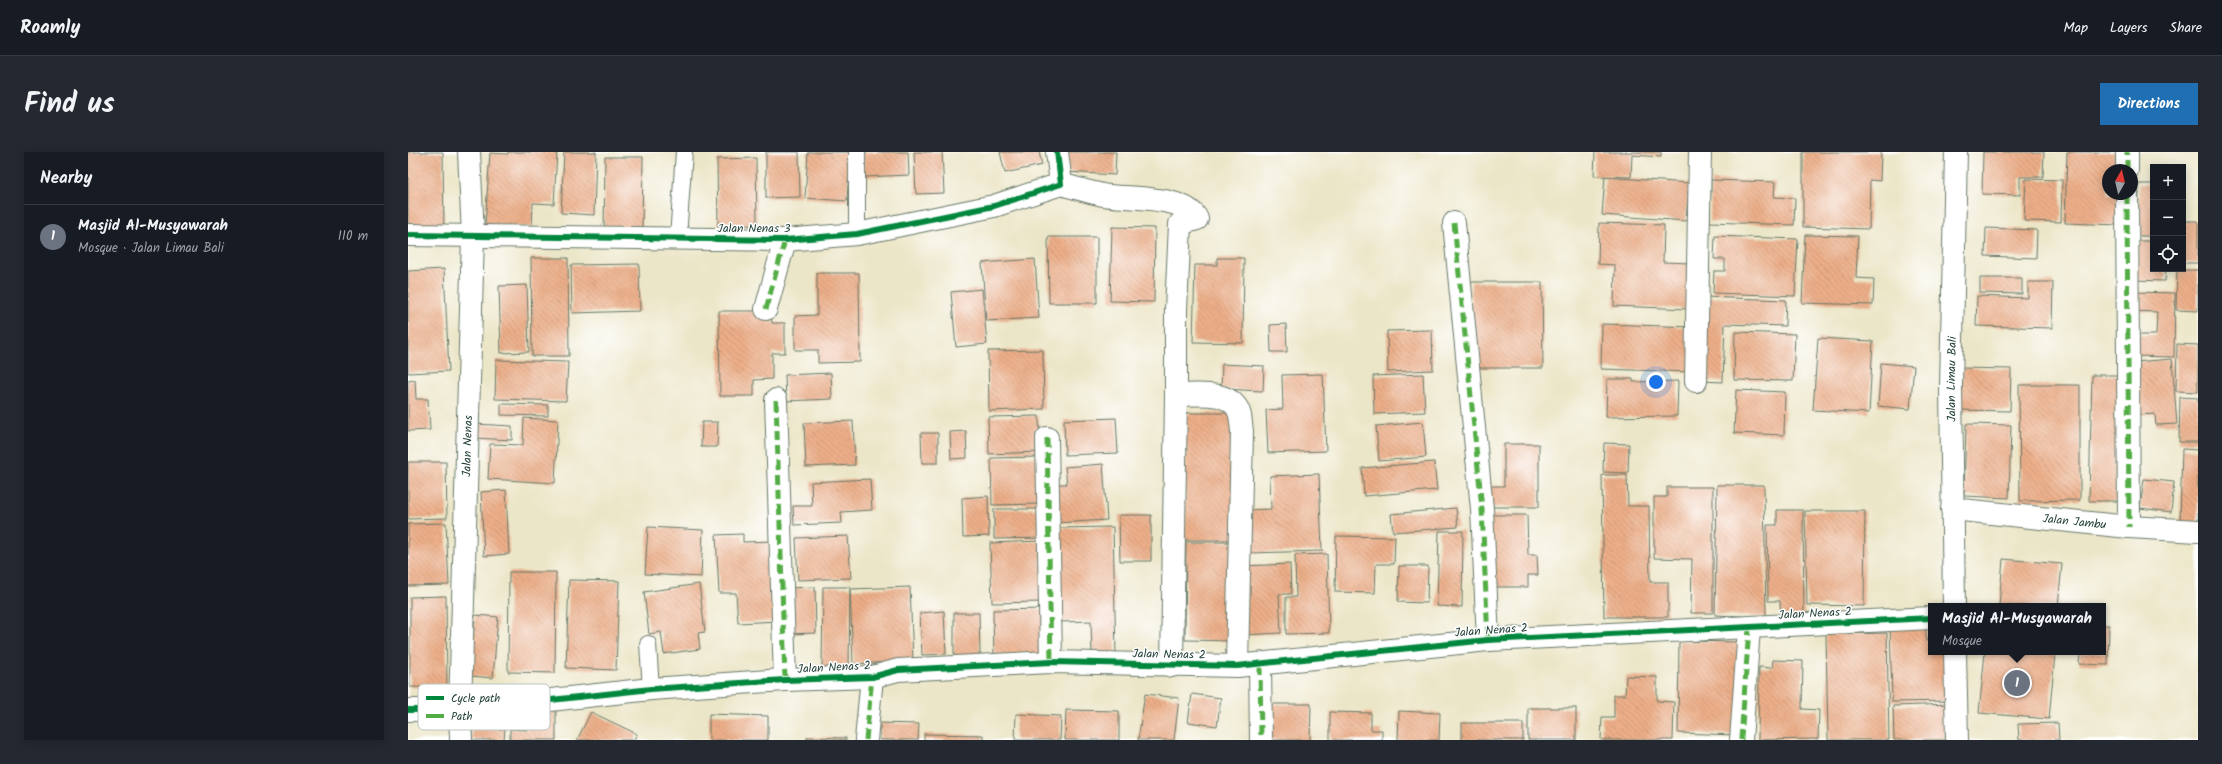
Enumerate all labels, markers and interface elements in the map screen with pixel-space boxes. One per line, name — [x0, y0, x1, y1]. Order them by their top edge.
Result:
text: Roamly — [20, 13, 80, 43]
text: Map — [2064, 17, 2088, 39]
text: Layers — [2110, 17, 2148, 39]
text: Share — [2170, 17, 2202, 39]
text: Find us — [24, 82, 115, 127]
button: Directions — [2100, 83, 2198, 125]
north arrow — [2102, 164, 2138, 200]
map controls — [2150, 164, 2186, 272]
button: + — [2150, 164, 2186, 200]
text: Nearby — [40, 165, 92, 192]
button: − — [2150, 200, 2186, 236]
text: Masjid Al-Musyawarah — [78, 214, 228, 238]
street label: Jalan Nenas 3 — [717, 219, 791, 238]
text: 1 — [51, 226, 55, 247]
text: 110 m — [338, 226, 368, 247]
button: locate — [2150, 236, 2186, 272]
text: Mosque · Jalan Limau Bali — [78, 238, 224, 259]
street label: Jalan Limau Bali — [1942, 335, 1962, 422]
your location — [1646, 372, 1666, 392]
street label: Jalan Nenas — [457, 415, 478, 477]
street label: Jalan Jambu — [2042, 509, 2107, 535]
street label: Jalan Nenas 2 — [1778, 602, 1852, 625]
popup — [1928, 603, 2106, 655]
text: Masjid Al-Musyawarah — [1942, 607, 2092, 631]
street label: Jalan Nenas 2 — [1454, 618, 1528, 643]
text: Mosque — [1942, 631, 1982, 652]
street label: Jalan Nenas 2 — [1132, 644, 1206, 665]
street label: Jalan Nenas 2 — [797, 656, 871, 679]
pin: 1 — [2004, 668, 2030, 698]
legend — [418, 684, 550, 730]
text: Cycle path — [451, 690, 500, 708]
text: Path — [451, 708, 472, 726]

